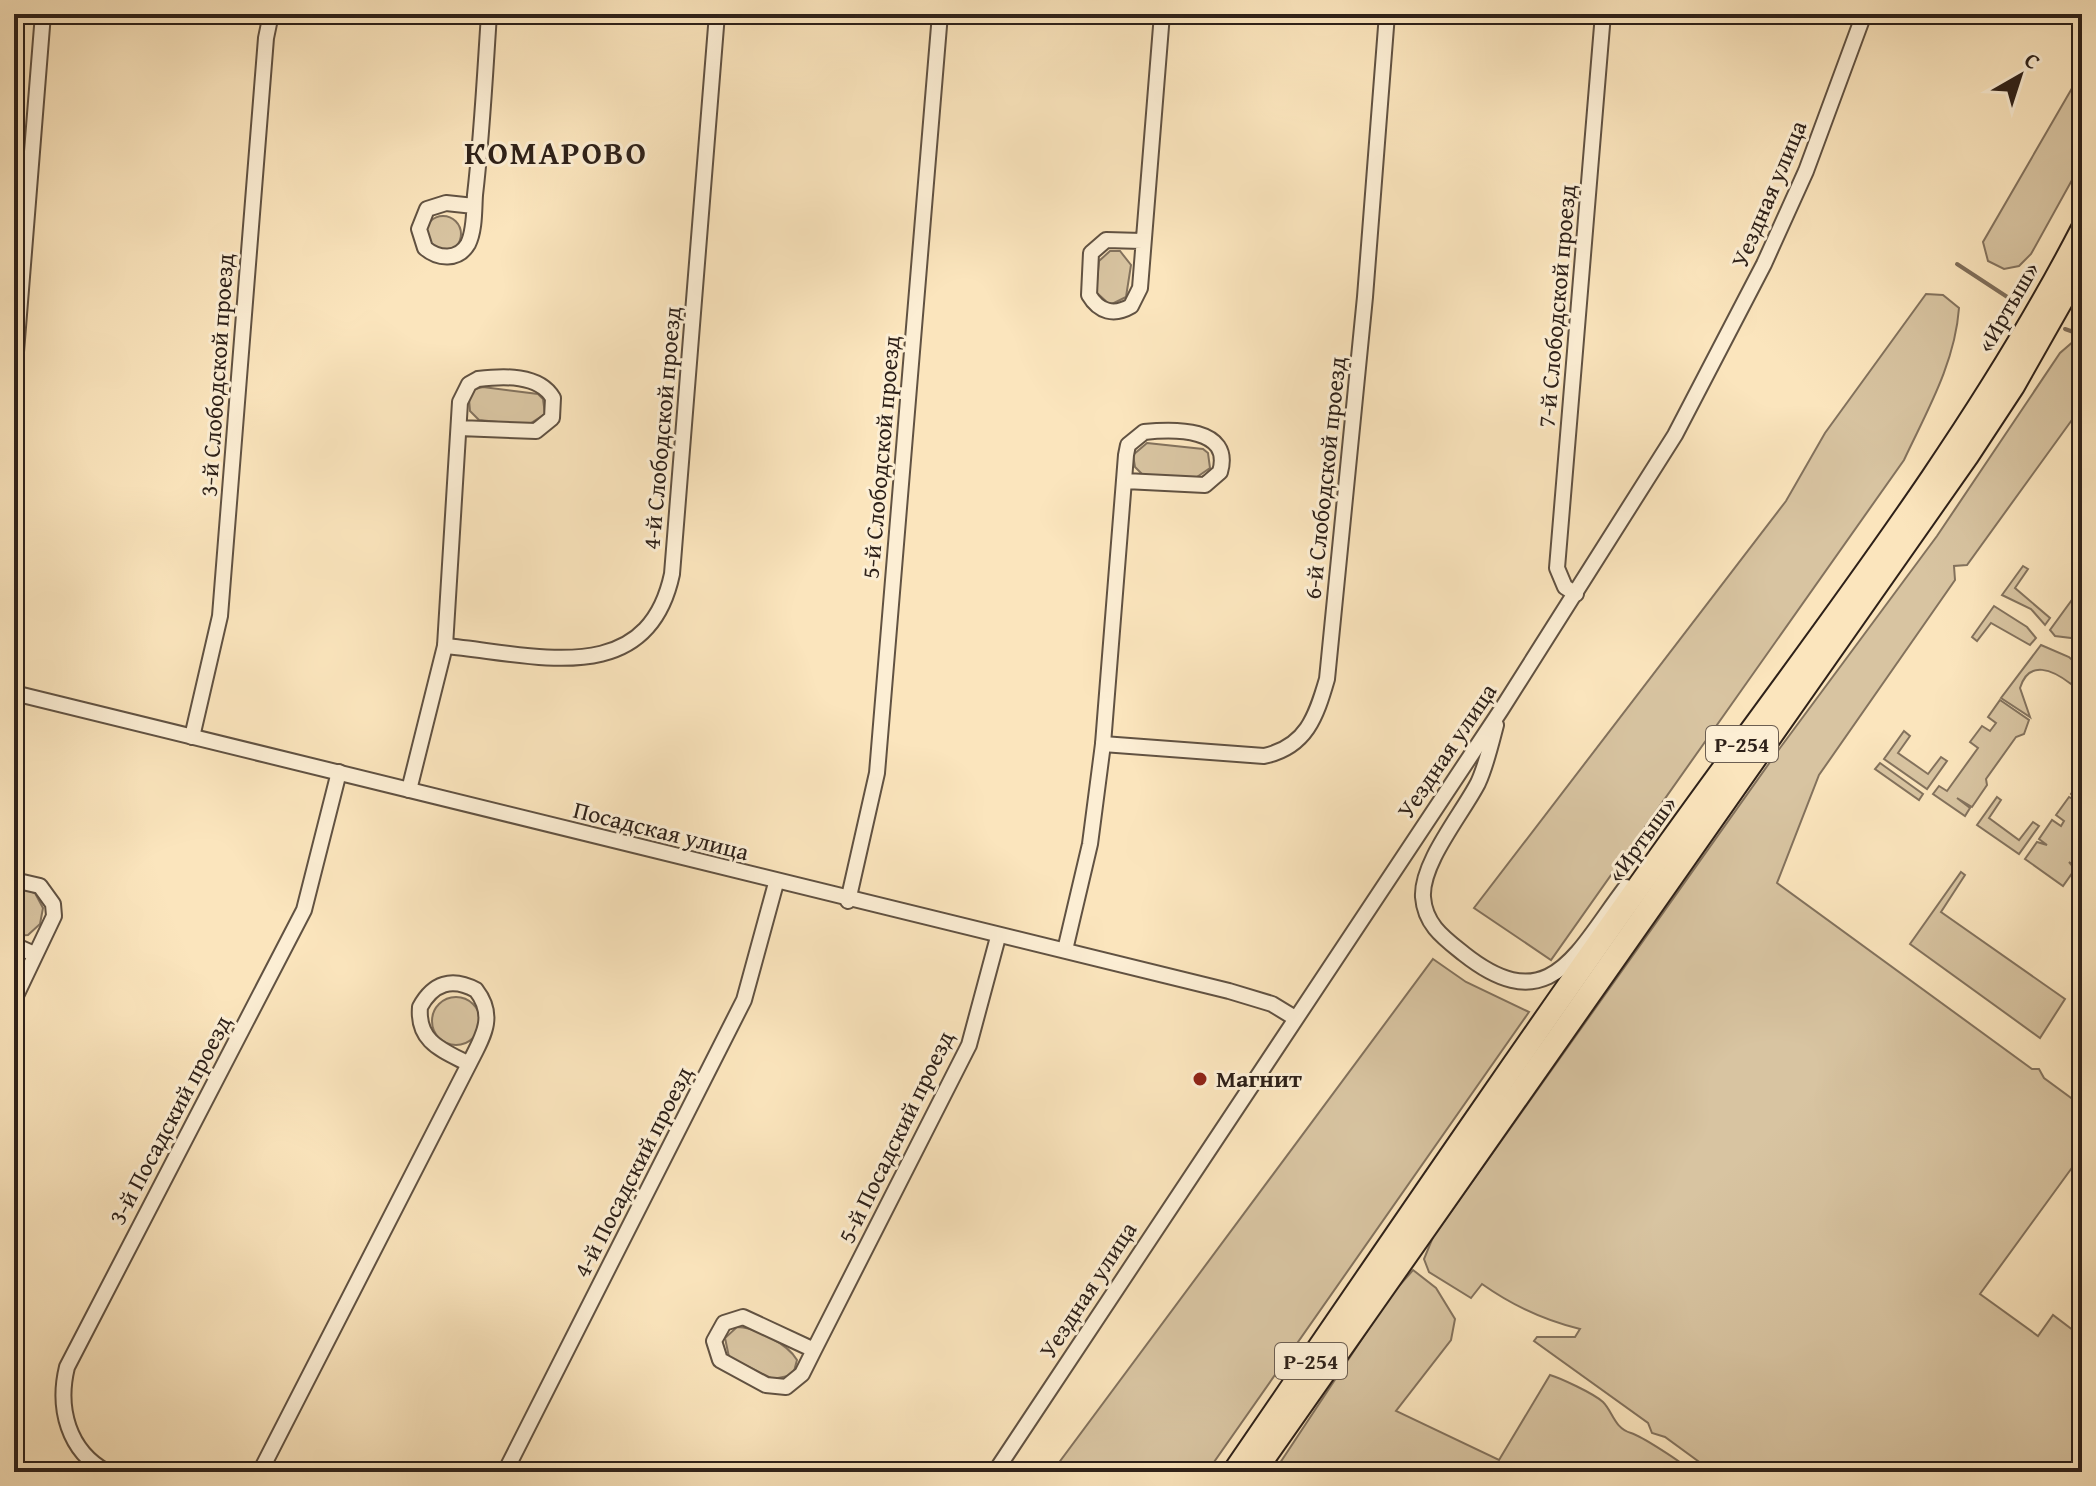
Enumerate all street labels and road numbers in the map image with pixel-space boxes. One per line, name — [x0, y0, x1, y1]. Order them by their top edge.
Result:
street label: Уездная улица — [1722, 114, 1816, 273]
street label: 7-й Слободской проезд — [1528, 183, 1585, 429]
street label: 3-й Слободской проезд — [191, 252, 242, 498]
street label: «Иртыш» — [1968, 255, 2048, 359]
street label: 4-й Слободской проезд — [633, 305, 690, 551]
street label: 5-й Слободской проезд — [852, 334, 909, 580]
street label: 6-й Слободской проезд — [1294, 355, 1355, 601]
street label: Уездная улица — [1388, 675, 1505, 826]
road number: Р-254 — [1706, 726, 1778, 762]
street label: «Иртыш» — [1598, 788, 1685, 889]
street label: Посадская улица — [570, 792, 753, 869]
street label: 3-й Посадский проезд — [99, 1009, 240, 1231]
street label: 5-й Посадский проезд — [829, 1025, 962, 1249]
street label: 4-й Посадский проезд — [564, 1060, 701, 1283]
street label: Уездная улица — [1030, 1214, 1145, 1365]
road number: Р-254 — [1275, 1343, 1347, 1379]

